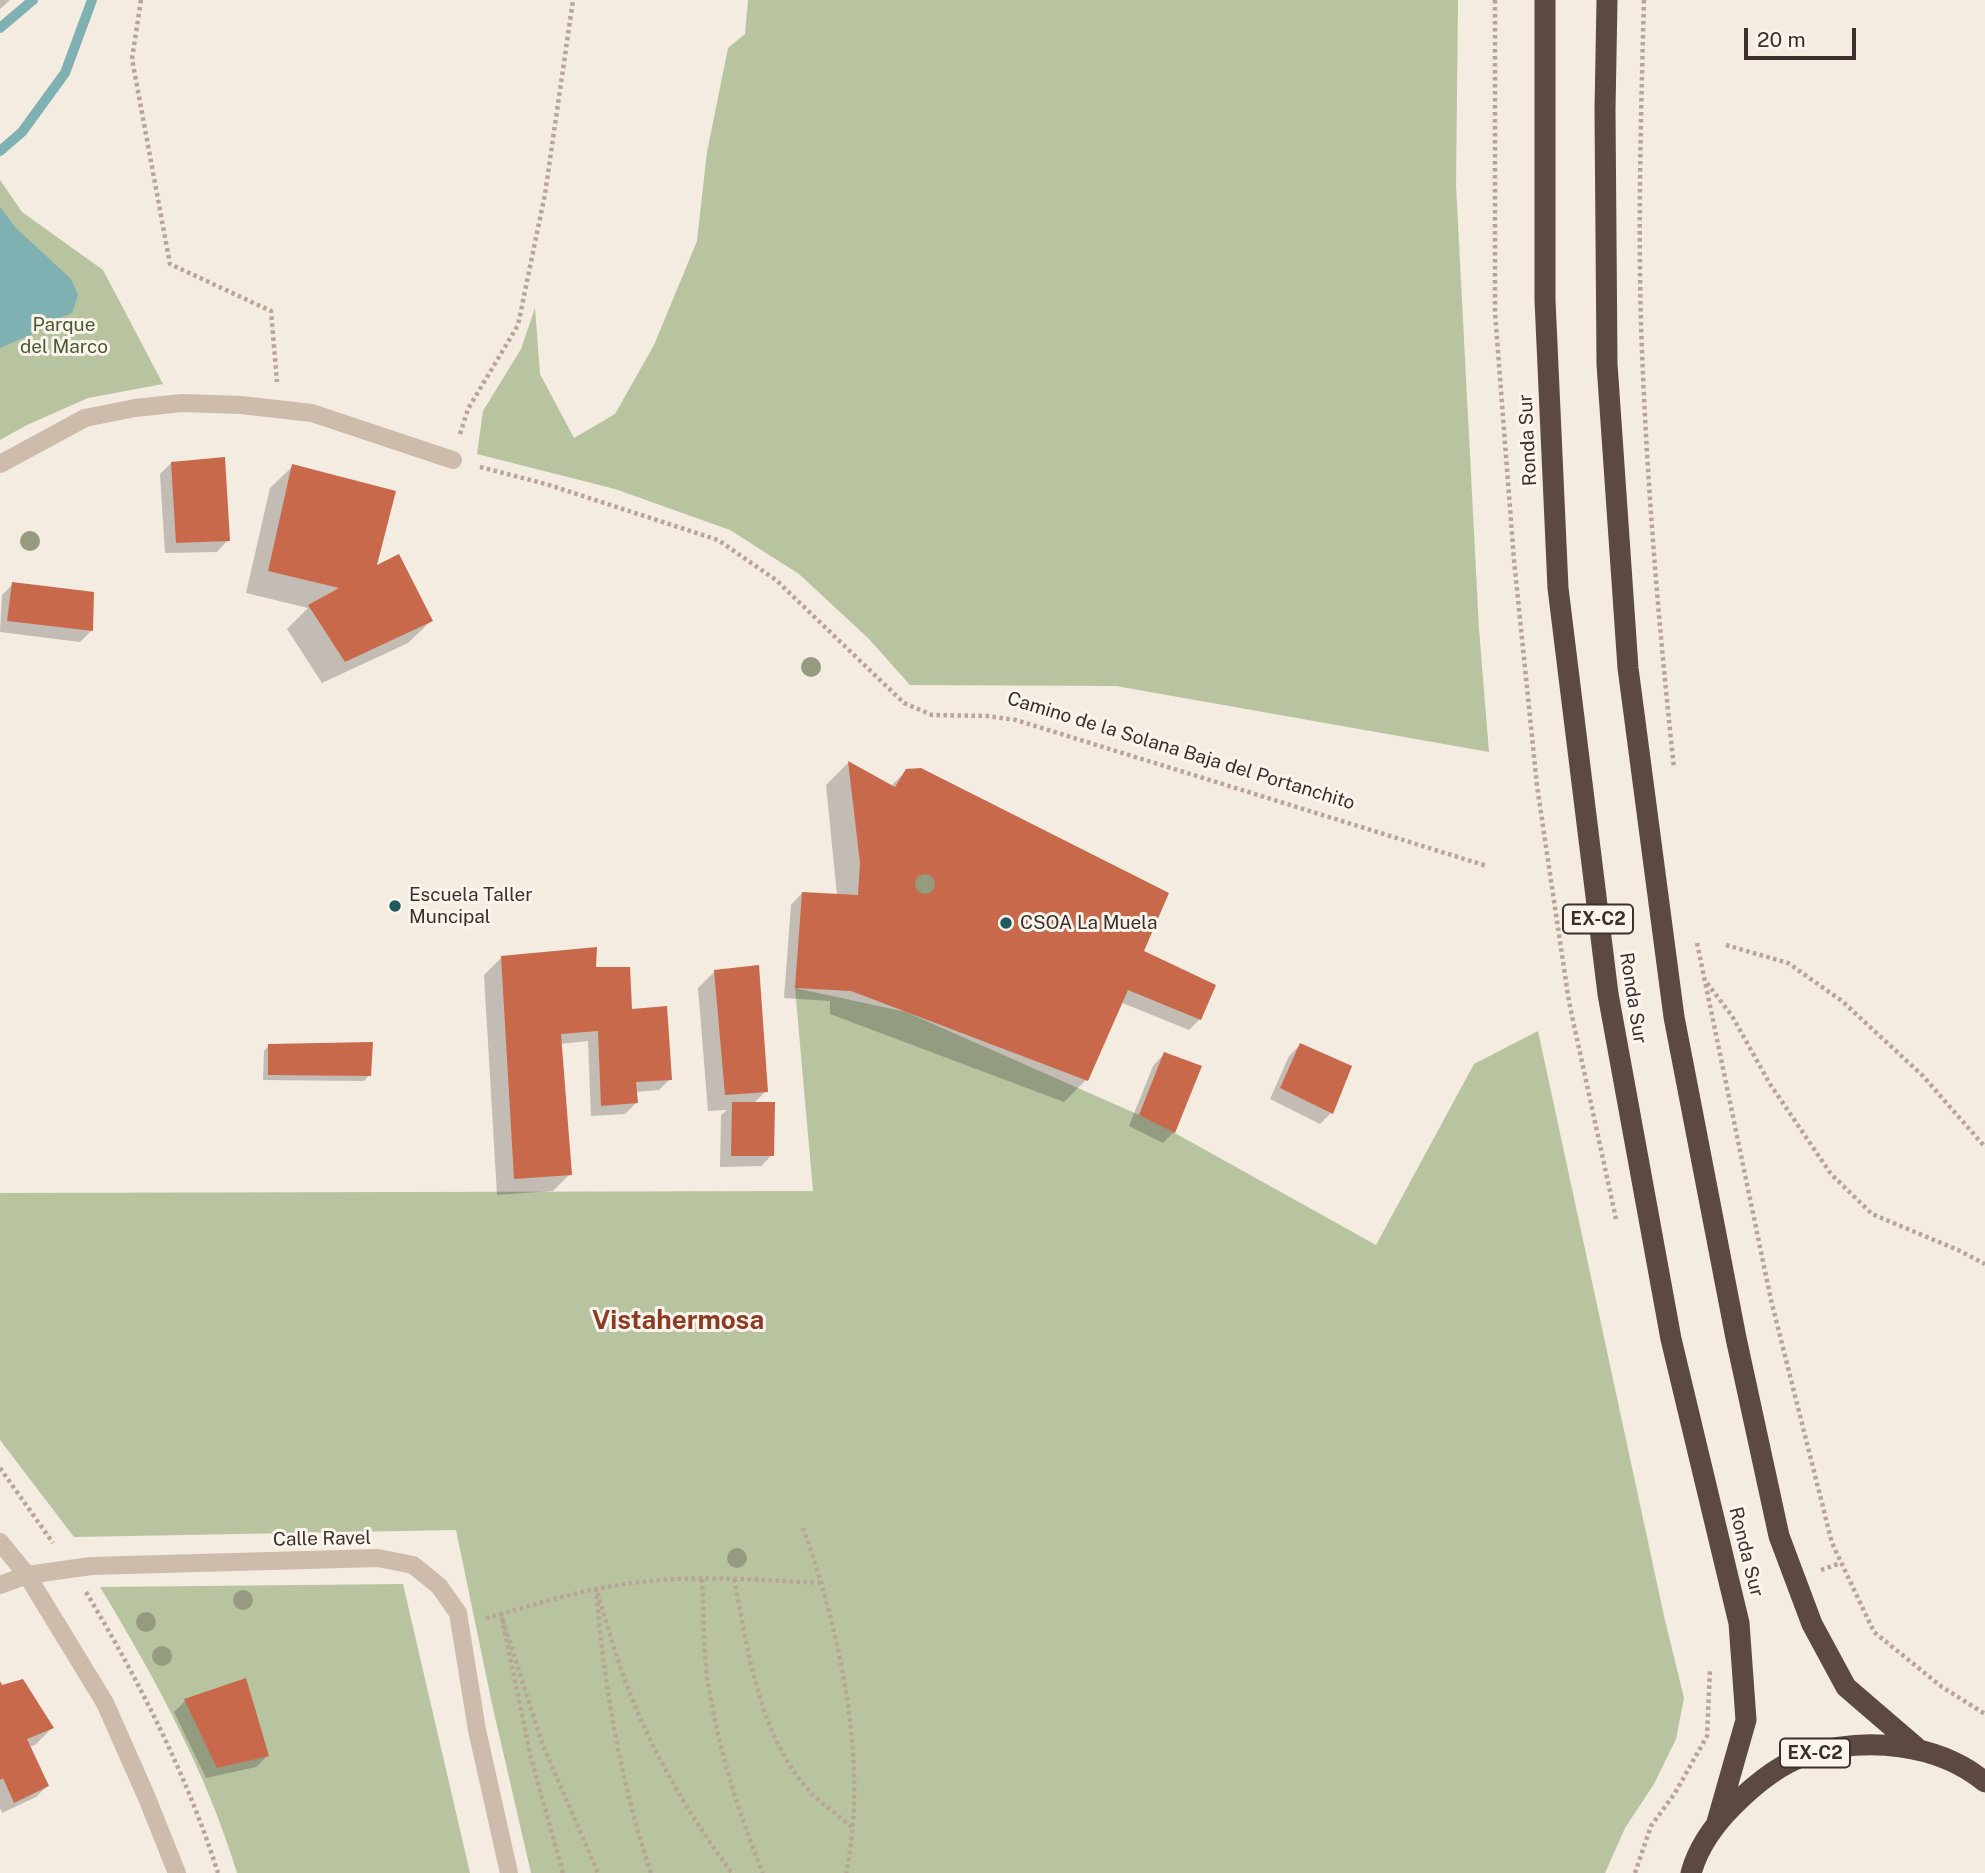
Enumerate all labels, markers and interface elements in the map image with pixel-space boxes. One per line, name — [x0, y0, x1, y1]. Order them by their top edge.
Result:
scale bar — [1747, 14, 1859, 58]
text: 20 m — [1757, 27, 1806, 52]
park label: Parque del Marco — [20, 314, 108, 358]
street label: Ronda Sur — [1514, 393, 1542, 487]
street label: Camino de la Solana Baja del Portanchito — [1004, 687, 1358, 815]
place label: Escuela Taller Muncipal — [409, 884, 533, 928]
marker: Escuela Taller Muncipal — [387, 898, 403, 914]
road number: EX-C2 — [1563, 904, 1633, 934]
place label: CSOA La Muela — [1020, 912, 1158, 934]
marker: CSOA La Muela — [998, 915, 1014, 931]
street label: Ronda Sur — [1615, 951, 1651, 1045]
district label: Vistahermosa — [592, 1305, 764, 1337]
street label: Ronda Sur — [1724, 1505, 1768, 1599]
street label: Calle Ravel — [273, 1527, 371, 1551]
road number: EX-C2 — [1780, 1738, 1850, 1768]

